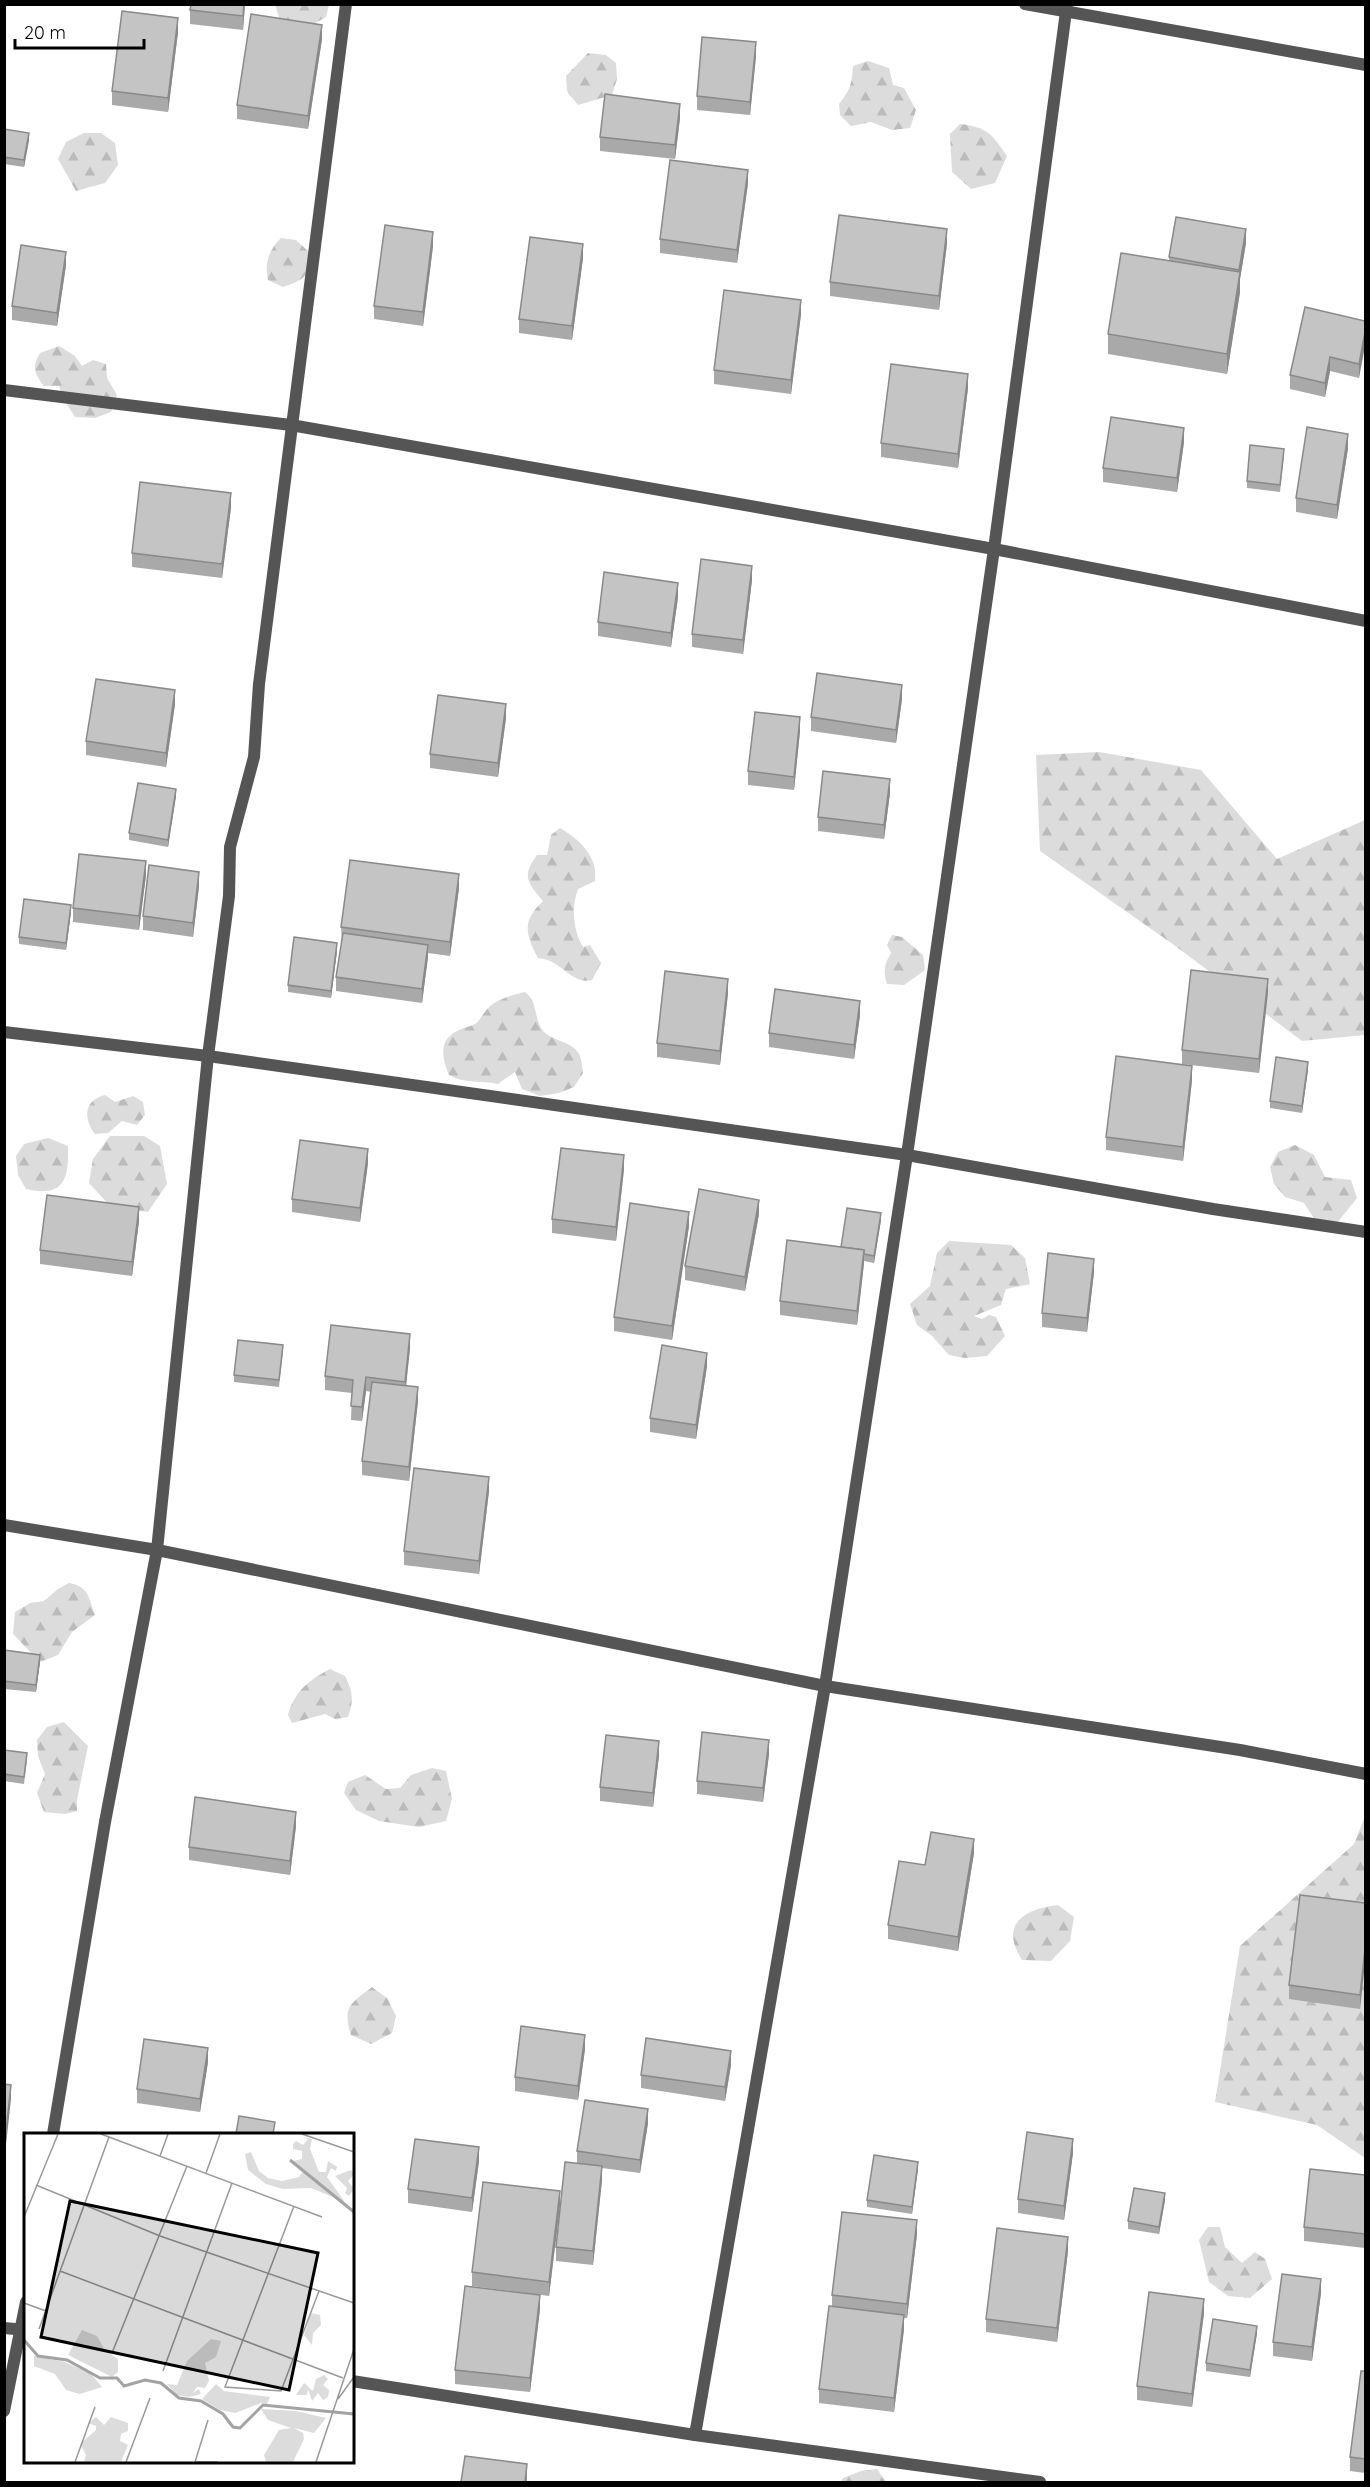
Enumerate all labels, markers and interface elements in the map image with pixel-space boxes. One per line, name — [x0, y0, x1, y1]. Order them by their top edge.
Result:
scale bar — [15, 12, 144, 50]
text: 20 m — [24, 21, 66, 44]
inset map — [24, 2133, 354, 2463]

